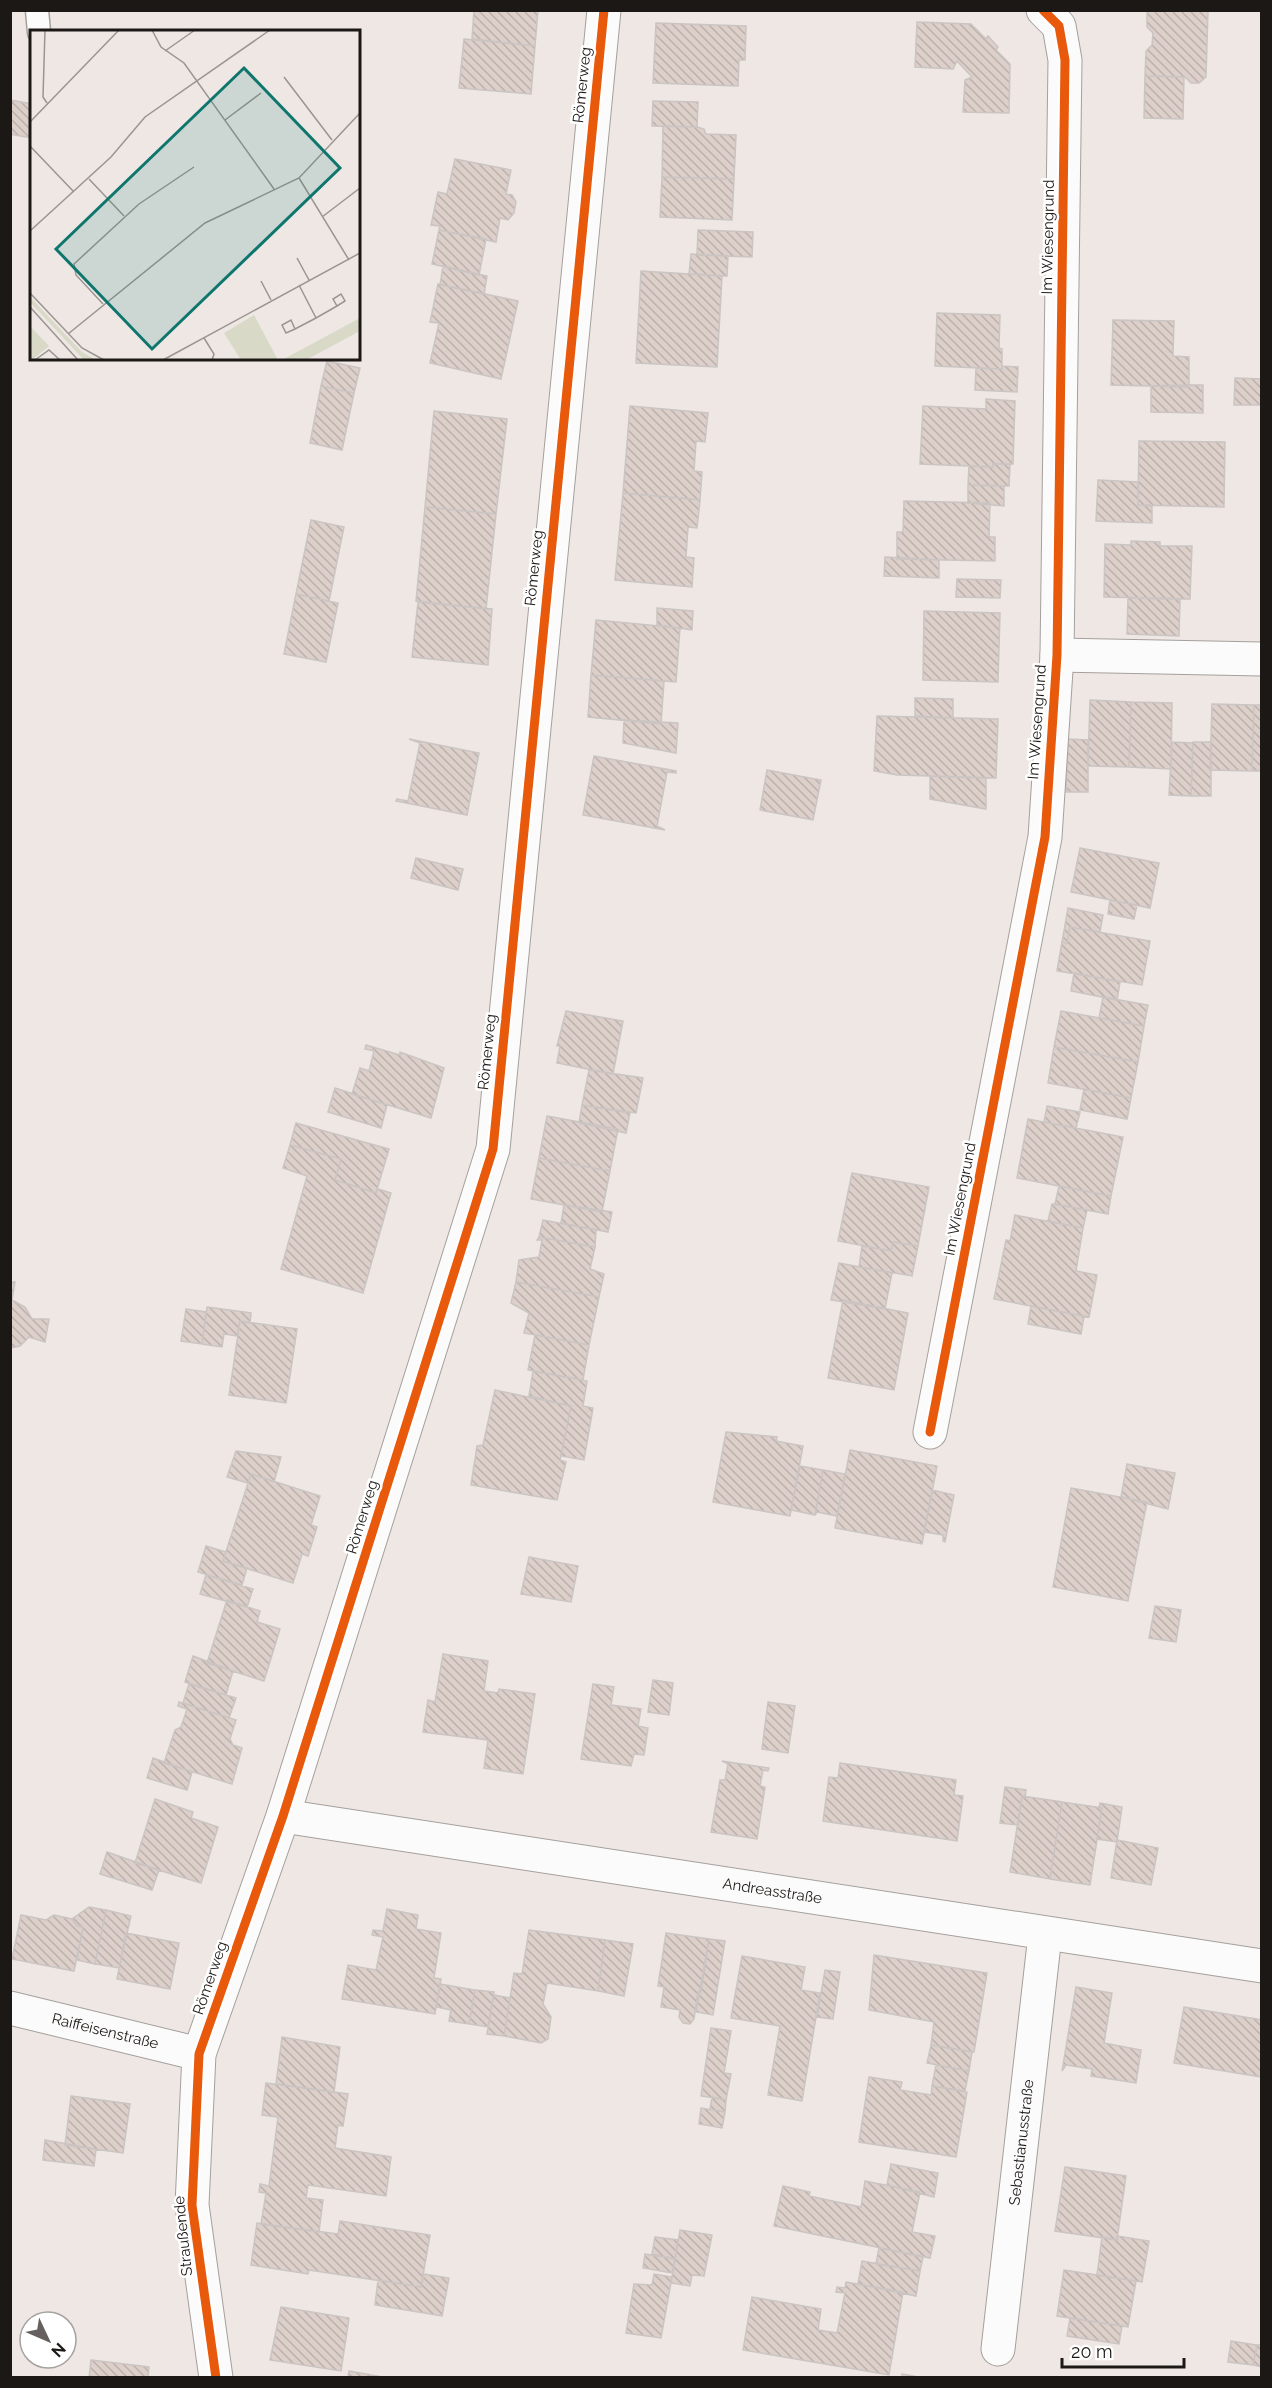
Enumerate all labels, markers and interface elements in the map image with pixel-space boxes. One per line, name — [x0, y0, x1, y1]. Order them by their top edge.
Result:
inset map — [30, 30, 360, 360]
street label: Römerweg — [569, 46, 595, 124]
street label: Im Wiesengrund — [1038, 179, 1058, 295]
street label: Römerweg — [521, 529, 547, 607]
street label: Im Wiesengrund — [1024, 664, 1050, 780]
street label: Römerweg — [474, 1013, 500, 1091]
street label: Im Wiesengrund — [940, 1141, 980, 1257]
street label: Römerweg — [342, 1478, 382, 1556]
street label: Andreasstraße — [721, 1874, 823, 1907]
street label: Römerweg — [189, 1939, 231, 2017]
street label: Raiffeisenstraße — [50, 2010, 161, 2053]
street label: Sebastianusstraße — [1005, 2078, 1038, 2206]
street label: Straußende — [170, 2195, 196, 2277]
north arrow — [18, 2310, 78, 2370]
scale bar — [1062, 2331, 1184, 2369]
text: N — [47, 2339, 70, 2361]
text: 20 m — [1071, 2341, 1113, 2362]

